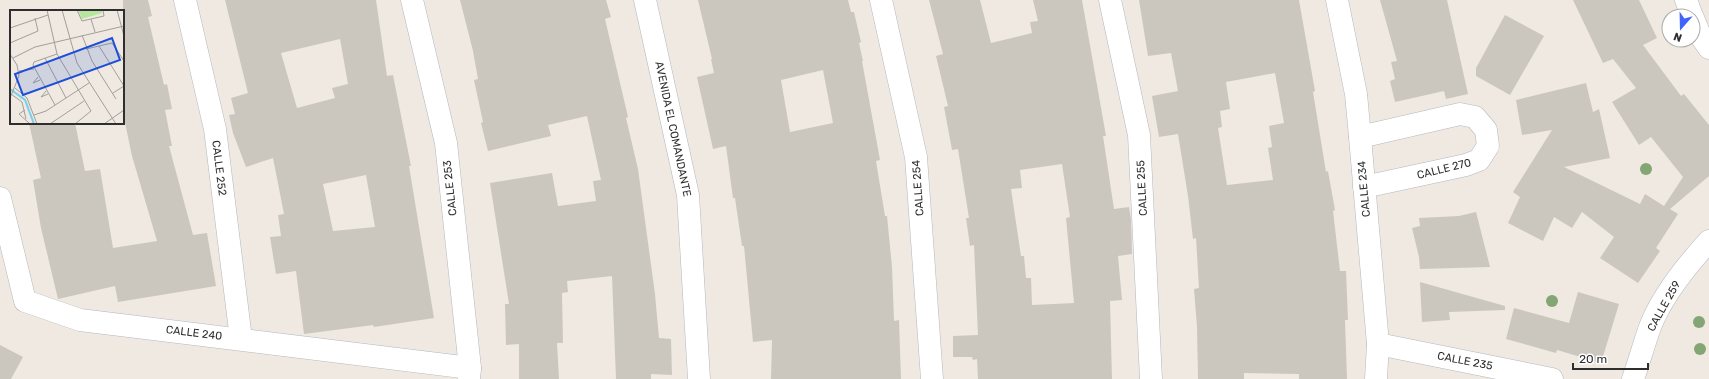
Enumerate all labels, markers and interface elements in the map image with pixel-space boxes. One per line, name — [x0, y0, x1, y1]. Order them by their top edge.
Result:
north arrow — [1661, 8, 1701, 48]
inset map — [10, 10, 124, 124]
text: N — [1672, 29, 1684, 44]
street label: AVENIDA EL COMANDANTE — [652, 60, 694, 198]
street label: CALLE 252 — [209, 140, 229, 196]
street label: CALLE 270 — [1416, 156, 1472, 182]
street label: CALLE 253 — [441, 159, 459, 217]
street label: CALLE 254 — [910, 159, 926, 216]
street label: CALLE 255 — [1134, 159, 1150, 216]
street label: CALLE 234 — [1355, 160, 1373, 218]
street label: CALLE 259 — [1645, 278, 1683, 334]
street label: CALLE 240 — [165, 323, 223, 343]
scale bar — [1573, 345, 1648, 371]
street label: CALLE 235 — [1436, 349, 1494, 373]
text: 20 m — [1579, 352, 1607, 366]

